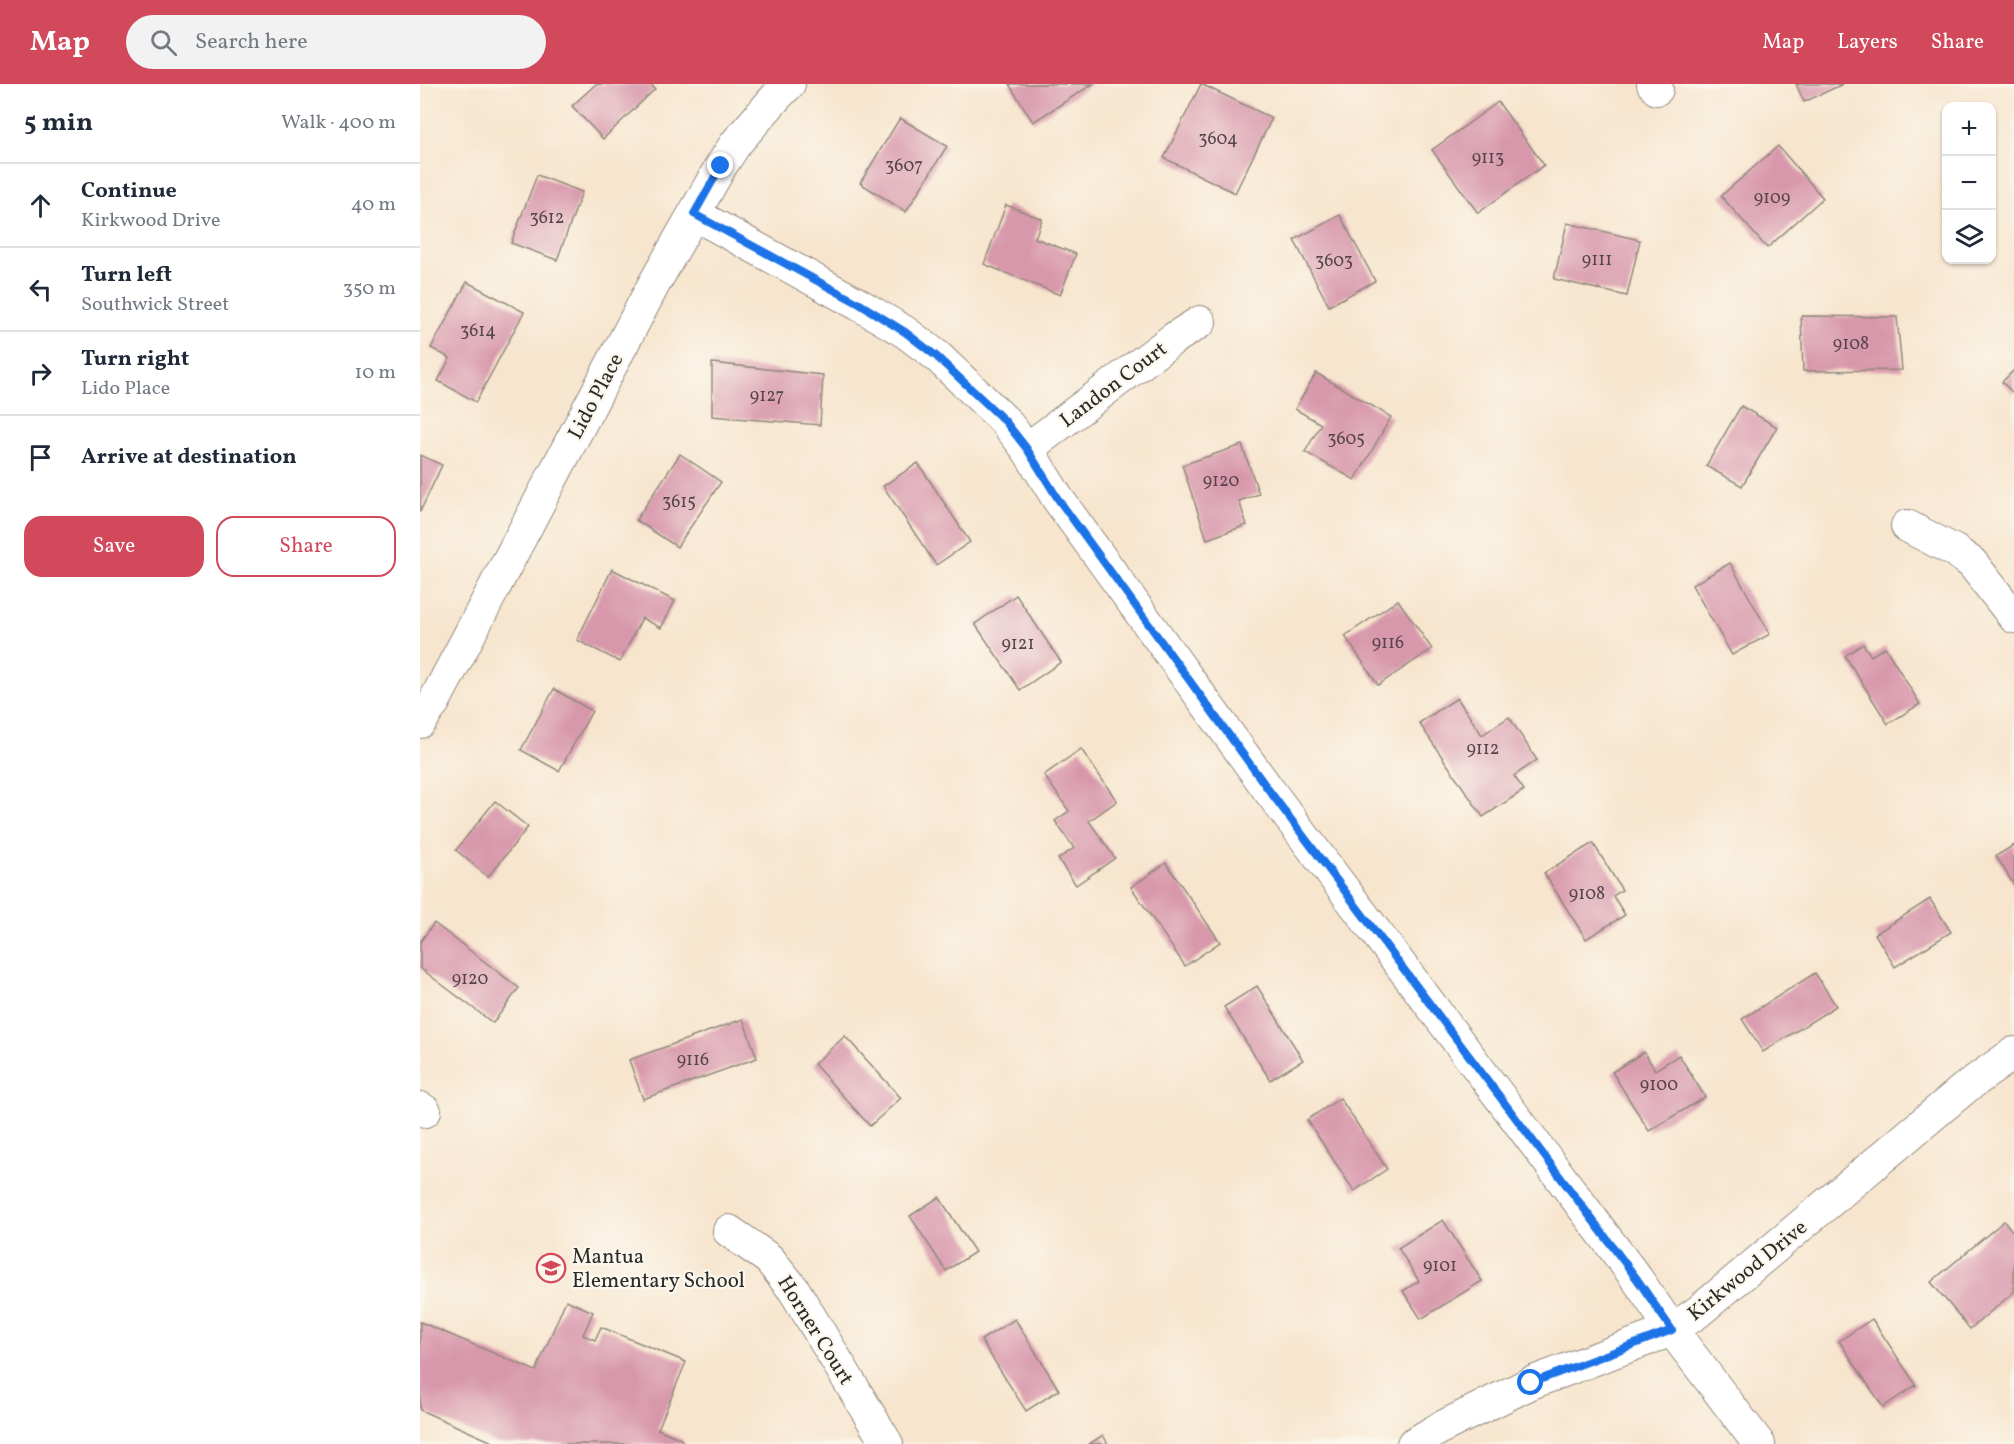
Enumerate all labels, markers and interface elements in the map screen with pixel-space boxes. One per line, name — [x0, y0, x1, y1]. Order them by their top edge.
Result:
search box — [126, 15, 546, 69]
text: Map — [30, 23, 90, 62]
icon: search — [147, 26, 180, 59]
text: Search here — [195, 27, 308, 58]
text: Map — [1762, 28, 1804, 57]
text: Layers — [1837, 28, 1898, 57]
text: Share — [1931, 28, 1984, 57]
map controls — [1942, 102, 1996, 264]
button: + — [1942, 102, 1996, 156]
text: 5 min — [24, 105, 93, 141]
text: Walk · 400 m — [281, 109, 396, 137]
house number: 3604 — [1198, 127, 1238, 152]
house number: 9113 — [1472, 146, 1504, 171]
route end — [707, 152, 733, 178]
house number: 3607 — [885, 154, 923, 179]
button: − — [1942, 156, 1996, 210]
text: Continue — [81, 176, 177, 207]
house number: 9109 — [1754, 186, 1790, 211]
icon: ahead — [24, 189, 57, 222]
text: 40 m — [351, 191, 396, 219]
house number: 3612 — [530, 206, 565, 231]
text: Kirkwood Drive — [81, 207, 221, 235]
button: layers — [1942, 210, 1996, 264]
house number: 9111 — [1582, 248, 1612, 273]
house number: 3603 — [1315, 249, 1353, 274]
text: Turn left — [81, 260, 172, 291]
icon: left — [24, 273, 57, 306]
text: 350 m — [343, 275, 396, 303]
text: Southwick Street — [81, 291, 229, 319]
house number: 3614 — [460, 319, 496, 344]
house number: 9108 — [1833, 332, 1869, 357]
street label: Landon Court — [1054, 335, 1174, 435]
text: Turn right — [81, 344, 189, 375]
street label: Lido Place — [562, 349, 631, 445]
icon: right — [24, 357, 57, 390]
text: 10 m — [355, 359, 396, 387]
text: Lido Place — [81, 375, 170, 403]
house number: 9127 — [750, 384, 784, 409]
house number: 3605 — [1327, 427, 1365, 452]
icon: arrive — [24, 441, 57, 474]
text: Arrive at destination — [81, 442, 297, 473]
house number: 9120 — [1203, 469, 1239, 494]
house number: 3615 — [662, 490, 696, 515]
button: Save — [24, 516, 204, 577]
button: Share — [216, 516, 396, 577]
house number: 9116 — [1372, 631, 1404, 656]
house number: 9121 — [1002, 632, 1034, 657]
house number: 9112 — [1467, 737, 1499, 762]
house number: 9108 — [1569, 882, 1605, 907]
house number: 9120 — [452, 967, 488, 992]
house number: 9116 — [677, 1048, 709, 1073]
house number: 9100 — [1640, 1073, 1678, 1098]
street label: Kirkwood Drive — [1682, 1214, 1814, 1329]
place label: Mantua Elementary School — [572, 1243, 745, 1296]
school or university icon: Mantua Elementary School — [535, 1252, 567, 1284]
house number: 9101 — [1423, 1254, 1457, 1279]
street label: Horner Court — [770, 1270, 860, 1391]
route start — [1517, 1369, 1543, 1395]

